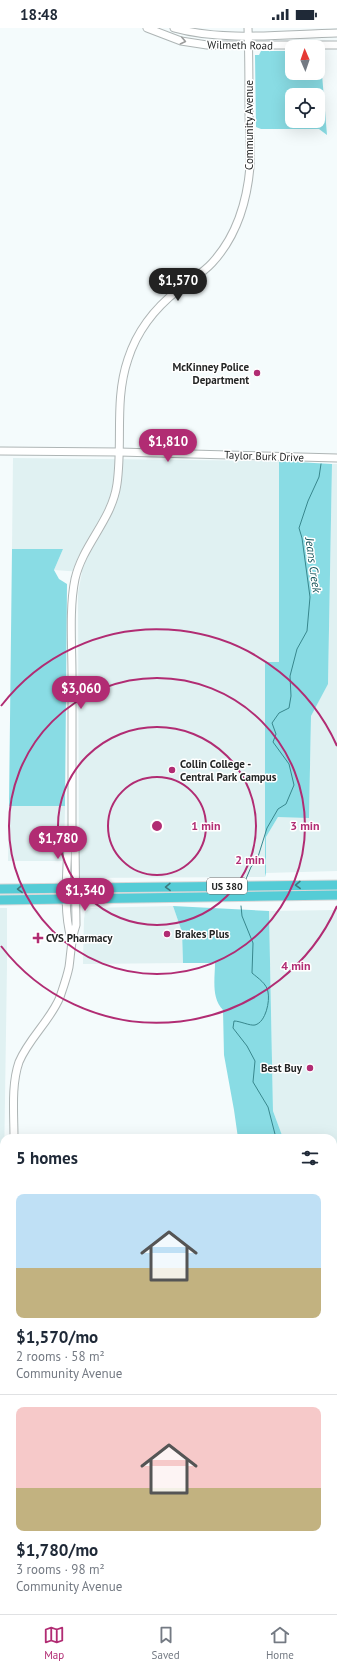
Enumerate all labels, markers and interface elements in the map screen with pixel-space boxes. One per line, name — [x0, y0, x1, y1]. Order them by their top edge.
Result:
text: 18:48 — [20, 5, 58, 24]
one-way arrow — [180, 37, 186, 45]
street label: Wilmeth Road — [207, 37, 273, 53]
north arrow — [285, 40, 325, 80]
map controls — [285, 40, 325, 128]
street label: Community Avenue — [242, 80, 256, 170]
button: locate — [285, 88, 325, 128]
pin: $1,570 — [145, 268, 211, 302]
text: $1,570 — [158, 272, 198, 289]
place label: McKinney Police Department — [172, 360, 249, 387]
marker: McKinney Police Department — [252, 368, 262, 378]
pin: $1,810 — [135, 429, 201, 463]
text: $1,810 — [148, 433, 188, 450]
street label: Taylor Burk Drive — [224, 448, 305, 464]
water label: Jeans Creek — [302, 535, 325, 594]
pin: $3,060 — [48, 676, 114, 710]
text: $3,060 — [61, 680, 101, 697]
place label: Collin College - Central Park Campus — [180, 757, 277, 784]
marker: Collin College - Central Park Campus — [167, 765, 177, 775]
text: 1 min — [191, 818, 221, 833]
text: 3 min — [290, 818, 320, 833]
centre of rings — [150, 819, 164, 833]
pin: $1,780 — [25, 826, 91, 860]
text: $1,780 — [38, 830, 78, 847]
text: 2 min — [235, 852, 265, 867]
pin: $1,340 — [52, 878, 118, 912]
road number: US 380 — [207, 878, 247, 894]
one-way arrow — [295, 881, 301, 889]
text: $1,340 — [65, 882, 105, 899]
one-way arrow — [165, 883, 171, 891]
one-way arrow — [17, 885, 23, 893]
place label: Brakes Plus — [175, 927, 230, 941]
marker: Brakes Plus — [162, 929, 172, 939]
place label: CVS Pharmacy — [46, 931, 113, 945]
marker: CVS Pharmacy — [33, 933, 43, 943]
text: 4 min — [281, 958, 311, 973]
place label: Best Buy — [261, 1061, 303, 1075]
marker: Best Buy — [305, 1063, 315, 1073]
text: 5 homes — [16, 1147, 78, 1169]
icon: filters — [299, 1147, 321, 1169]
icon: home — [133, 1220, 205, 1292]
text: $1,570/mo — [16, 1326, 98, 1348]
text: 2 rooms · 58 m² — [16, 1348, 105, 1365]
text: Community Avenue — [16, 1365, 122, 1382]
icon: home — [133, 1433, 205, 1505]
text: $1,780/mo — [16, 1539, 98, 1561]
text: 3 rooms · 98 m² — [16, 1561, 105, 1578]
text: Community Avenue — [16, 1578, 122, 1595]
tab: Map — [43, 1624, 65, 1662]
tab: Saved — [152, 1624, 180, 1662]
tab: Home — [266, 1624, 294, 1662]

